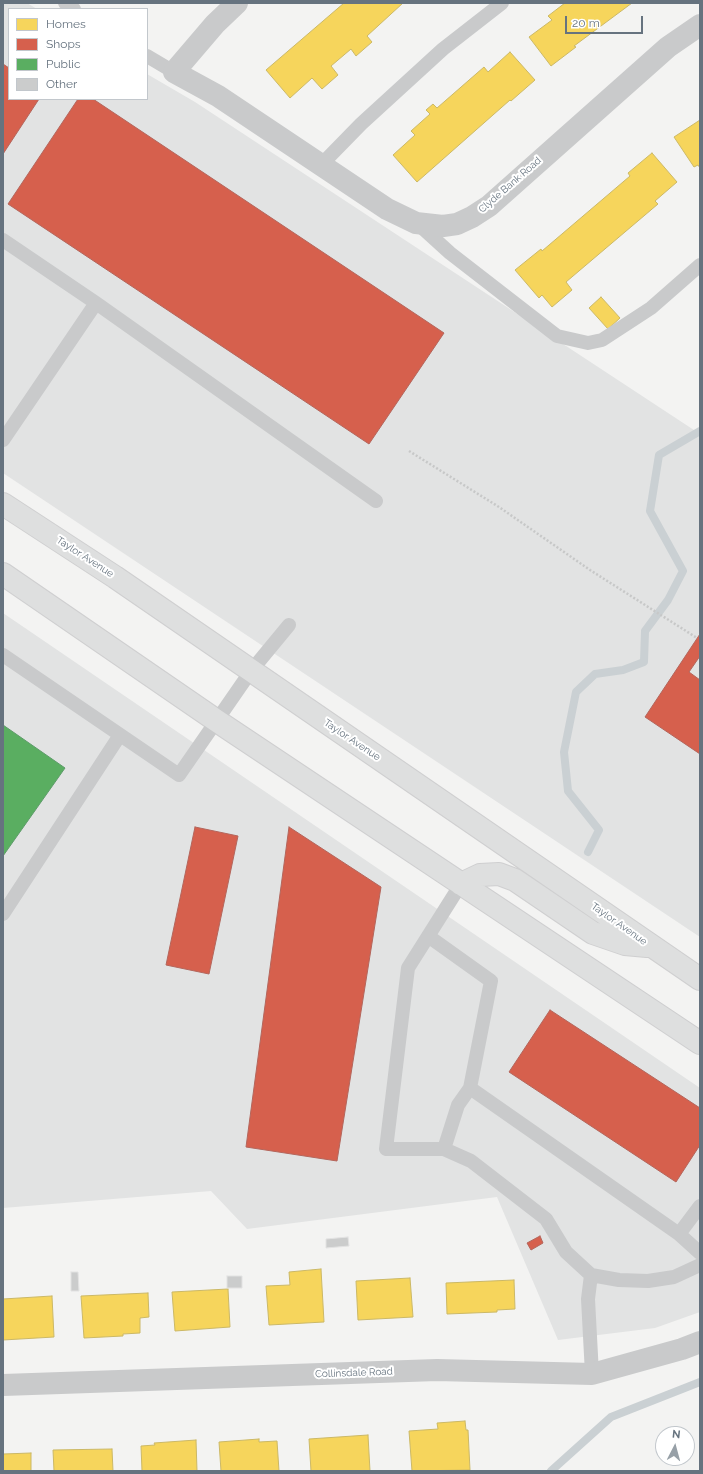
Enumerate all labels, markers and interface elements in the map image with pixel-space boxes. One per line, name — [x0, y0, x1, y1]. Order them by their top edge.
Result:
legend — [8, 8, 148, 100]
scale bar — [567, 8, 645, 34]
text: 20 m — [572, 16, 600, 30]
text: Homes — [46, 17, 86, 31]
text: Shops — [46, 37, 81, 51]
text: Public — [46, 57, 80, 71]
text: Other — [46, 77, 77, 91]
street label: Clyde Bank Road — [476, 155, 544, 215]
street label: Taylor Avenue — [54, 534, 116, 580]
street label: Taylor Avenue — [321, 717, 383, 763]
street label: Taylor Avenue — [589, 900, 649, 948]
street label: Collinsdale Road — [315, 1366, 393, 1380]
north arrow — [655, 1426, 695, 1466]
text: N — [671, 1428, 681, 1441]

